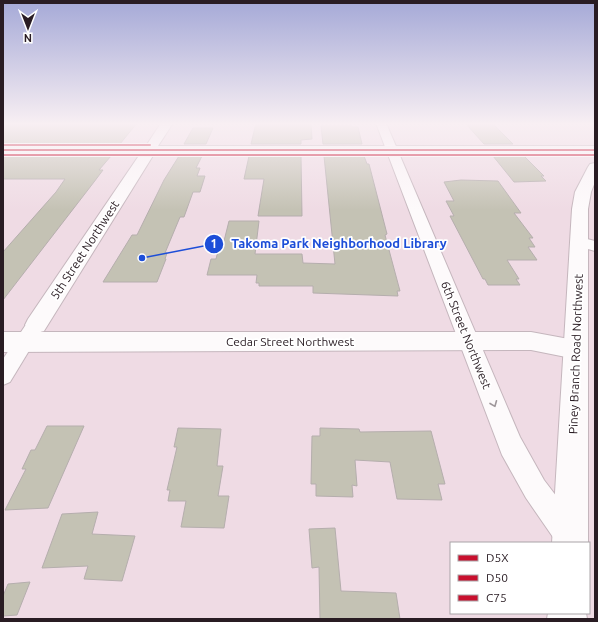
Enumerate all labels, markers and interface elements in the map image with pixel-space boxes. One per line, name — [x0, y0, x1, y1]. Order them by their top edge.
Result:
north arrow — [8, 8, 48, 48]
text: N — [24, 32, 32, 44]
street label: 5th Street Northwest — [48, 198, 121, 301]
callout: Takoma Park Neighborhood Library — [204, 231, 455, 256]
text: Takoma Park Neighborhood Library — [231, 236, 447, 250]
text: 1 — [211, 237, 217, 250]
street label: Piney Branch Road Northwest — [566, 273, 585, 434]
street label: 6th Street Northwest — [439, 279, 494, 391]
street label: Cedar Street Northwest — [226, 335, 354, 348]
one-way arrow — [489, 400, 497, 407]
legend — [450, 542, 590, 614]
text: D5X — [486, 551, 509, 564]
text: D50 — [486, 571, 508, 584]
text: C75 — [486, 591, 507, 604]

